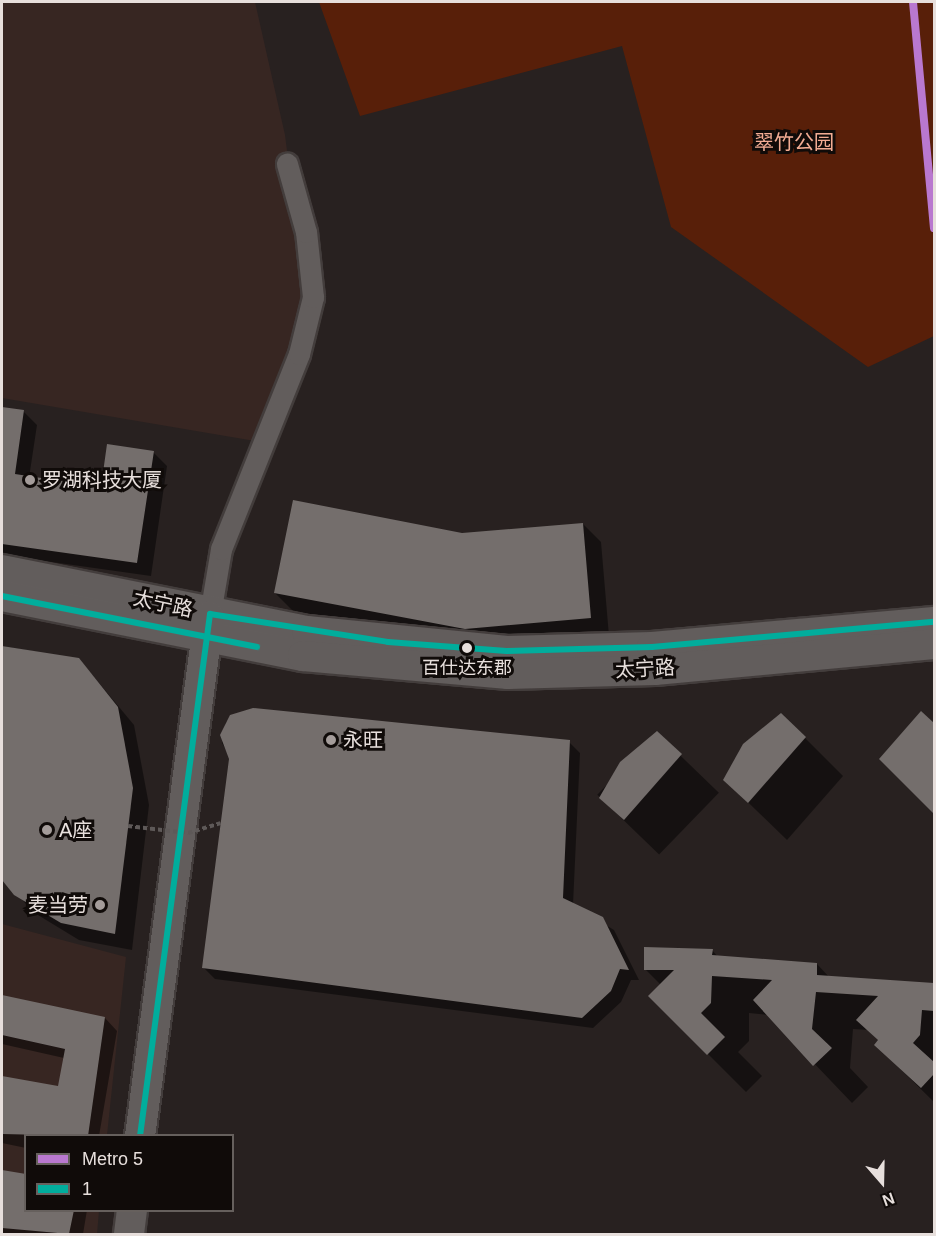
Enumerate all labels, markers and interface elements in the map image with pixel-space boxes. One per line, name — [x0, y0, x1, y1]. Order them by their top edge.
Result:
park label: 翠竹公园 — [754, 130, 834, 154]
place label: 罗湖科技大厦 — [42, 468, 162, 492]
marker: 罗湖科技大厦 — [23, 473, 37, 487]
street label: 太宁路 — [131, 586, 195, 622]
marker: 百仕达东郡 — [461, 642, 473, 654]
street label: 太宁路 — [614, 655, 676, 683]
place label: 百仕达东郡 — [422, 657, 512, 679]
place label: 永旺 — [343, 728, 383, 752]
marker: 永旺 — [324, 733, 338, 747]
place label: A座 — [59, 818, 92, 842]
marker: A座 — [40, 823, 54, 837]
place label: 麦当劳 — [28, 893, 88, 917]
marker: 麦当劳 — [93, 898, 107, 912]
legend — [24, 1134, 234, 1212]
text: Metro 5 — [82, 1149, 143, 1169]
north arrow — [852, 1152, 912, 1212]
text: 1 — [82, 1179, 92, 1199]
text: N — [880, 1189, 897, 1209]

